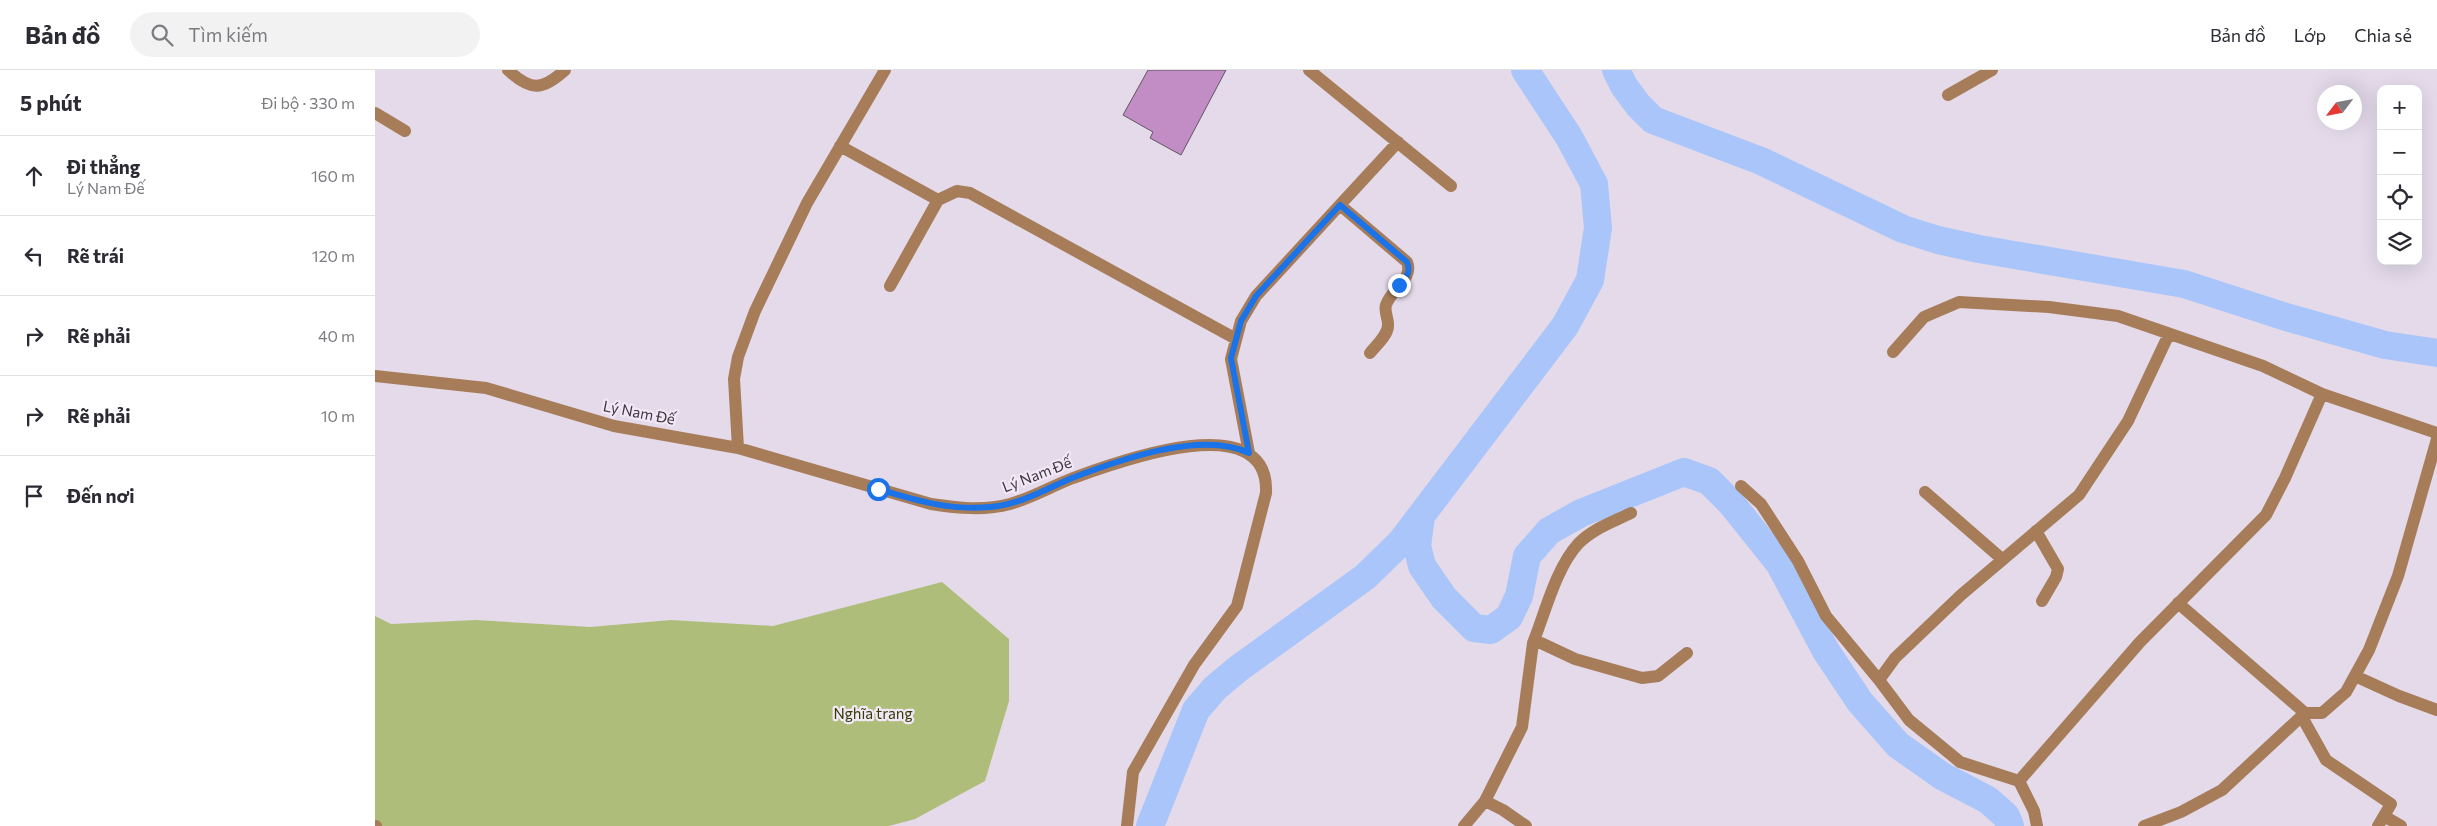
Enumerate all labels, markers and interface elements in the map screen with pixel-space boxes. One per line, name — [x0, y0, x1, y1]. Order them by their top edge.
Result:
search box — [130, 12, 480, 57]
text: Bản đồ — [25, 20, 100, 49]
icon: search — [148, 21, 176, 49]
text: Tìm kiếm — [188, 23, 268, 46]
text: Bản đồ — [2210, 24, 2266, 46]
text: Lớp — [2294, 24, 2326, 46]
text: Chia sẻ — [2354, 24, 2412, 46]
north arrow — [2317, 85, 2362, 130]
map controls — [2377, 85, 2422, 265]
button: + — [2377, 85, 2422, 130]
text: 5 phút — [20, 90, 82, 115]
text: Đi bộ · 330 m — [261, 93, 355, 112]
button: − — [2377, 130, 2422, 175]
text: Đi thẳng — [67, 155, 140, 178]
icon: ahead — [20, 162, 48, 190]
text: 160 m — [311, 166, 355, 185]
button: locate — [2377, 175, 2422, 220]
text: Lý Nam Đế — [67, 178, 145, 197]
button: layers — [2377, 220, 2422, 265]
icon: left — [20, 242, 48, 270]
text: Rẽ trái — [67, 244, 124, 267]
text: 120 m — [312, 246, 355, 265]
route end — [1388, 274, 1411, 297]
icon: right — [20, 322, 48, 350]
text: Rẽ phải — [67, 324, 131, 347]
text: 40 m — [318, 326, 355, 345]
street label: Lý Nam Đế — [602, 396, 679, 428]
icon: right — [20, 402, 48, 430]
text: Rẽ phải — [67, 404, 131, 427]
text: 10 m — [321, 406, 355, 425]
street label: Lý Nam Đế — [999, 452, 1076, 496]
route start — [867, 478, 890, 501]
icon: arrive — [20, 482, 48, 510]
text: Đến nơi — [67, 484, 135, 507]
park label: Nghĩa trang — [833, 704, 913, 722]

